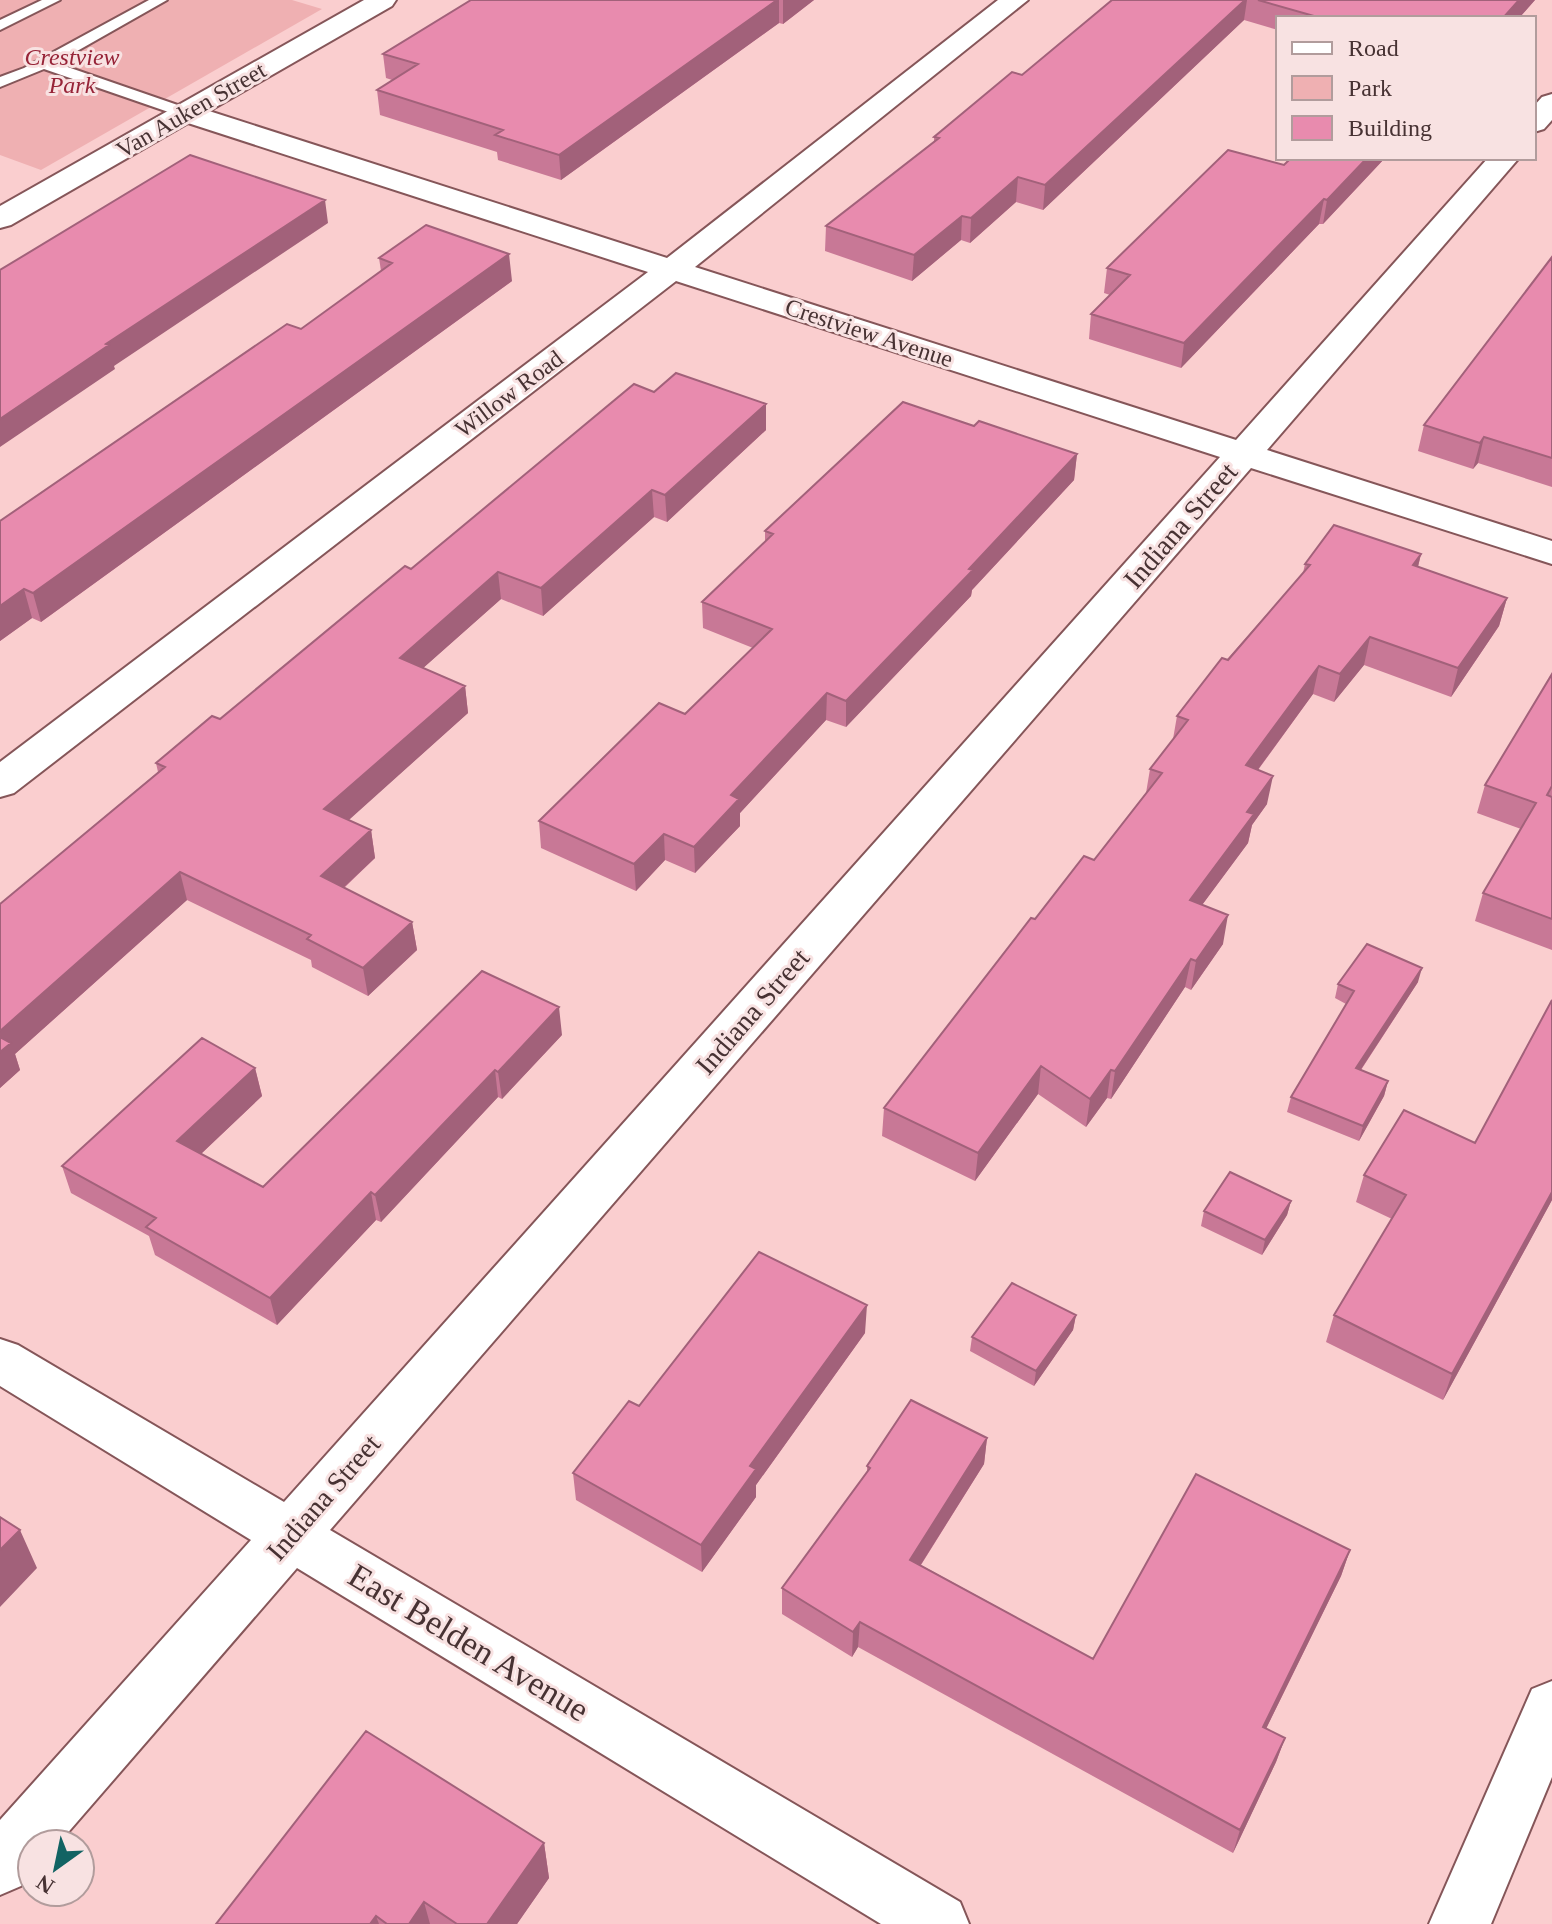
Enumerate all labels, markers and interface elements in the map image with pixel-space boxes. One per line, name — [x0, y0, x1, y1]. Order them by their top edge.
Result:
legend — [1276, 16, 1536, 160]
text: Road — [1348, 35, 1399, 61]
park label: Crestview Park — [24, 44, 120, 98]
street label: Van Auken Street — [112, 57, 271, 163]
text: Park — [1348, 75, 1392, 101]
text: Building — [1348, 115, 1432, 141]
street label: Crestview Avenue — [782, 294, 956, 372]
street label: Willow Road — [450, 345, 568, 443]
street label: Indiana Street — [1117, 456, 1243, 594]
street label: Indiana Street — [689, 942, 815, 1080]
street label: Indiana Street — [260, 1428, 386, 1566]
street label: East Belden Avenue — [342, 1556, 595, 1729]
north arrow — [16, 1828, 96, 1908]
text: N — [32, 1869, 59, 1899]

